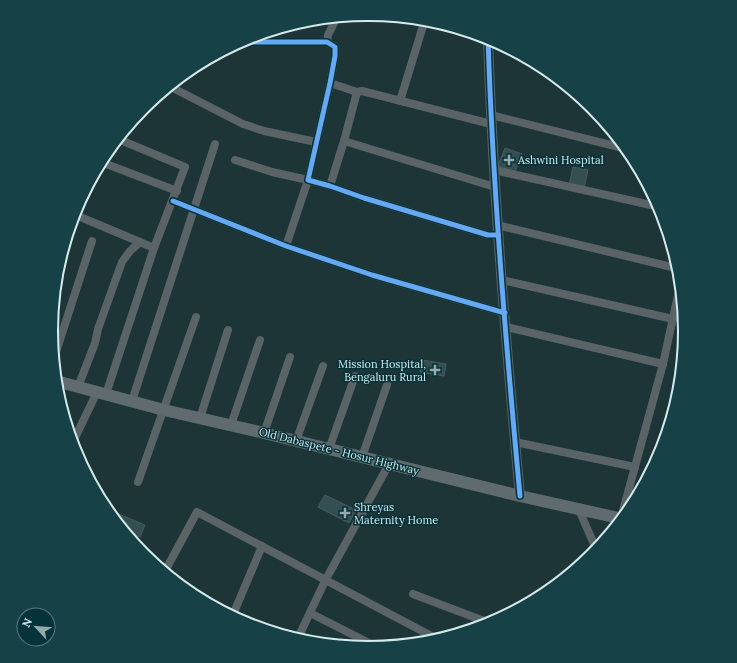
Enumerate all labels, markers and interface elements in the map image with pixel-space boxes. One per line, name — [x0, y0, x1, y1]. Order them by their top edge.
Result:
place label: Ashwini Hospital — [517, 153, 604, 167]
marker: Ashwini Hospital — [503, 154, 515, 166]
place label: Mission Hospital, Bengaluru Rural — [338, 357, 426, 384]
marker: Mission Hospital, Bengaluru Rural — [429, 364, 441, 376]
street label: Old Dabaspete - Hosur Highway — [257, 424, 421, 478]
place label: Shreyas Maternity Home — [354, 500, 438, 527]
marker: Shreyas Maternity Home — [339, 507, 351, 519]
north arrow — [16, 607, 56, 647]
text: N — [19, 615, 35, 630]

